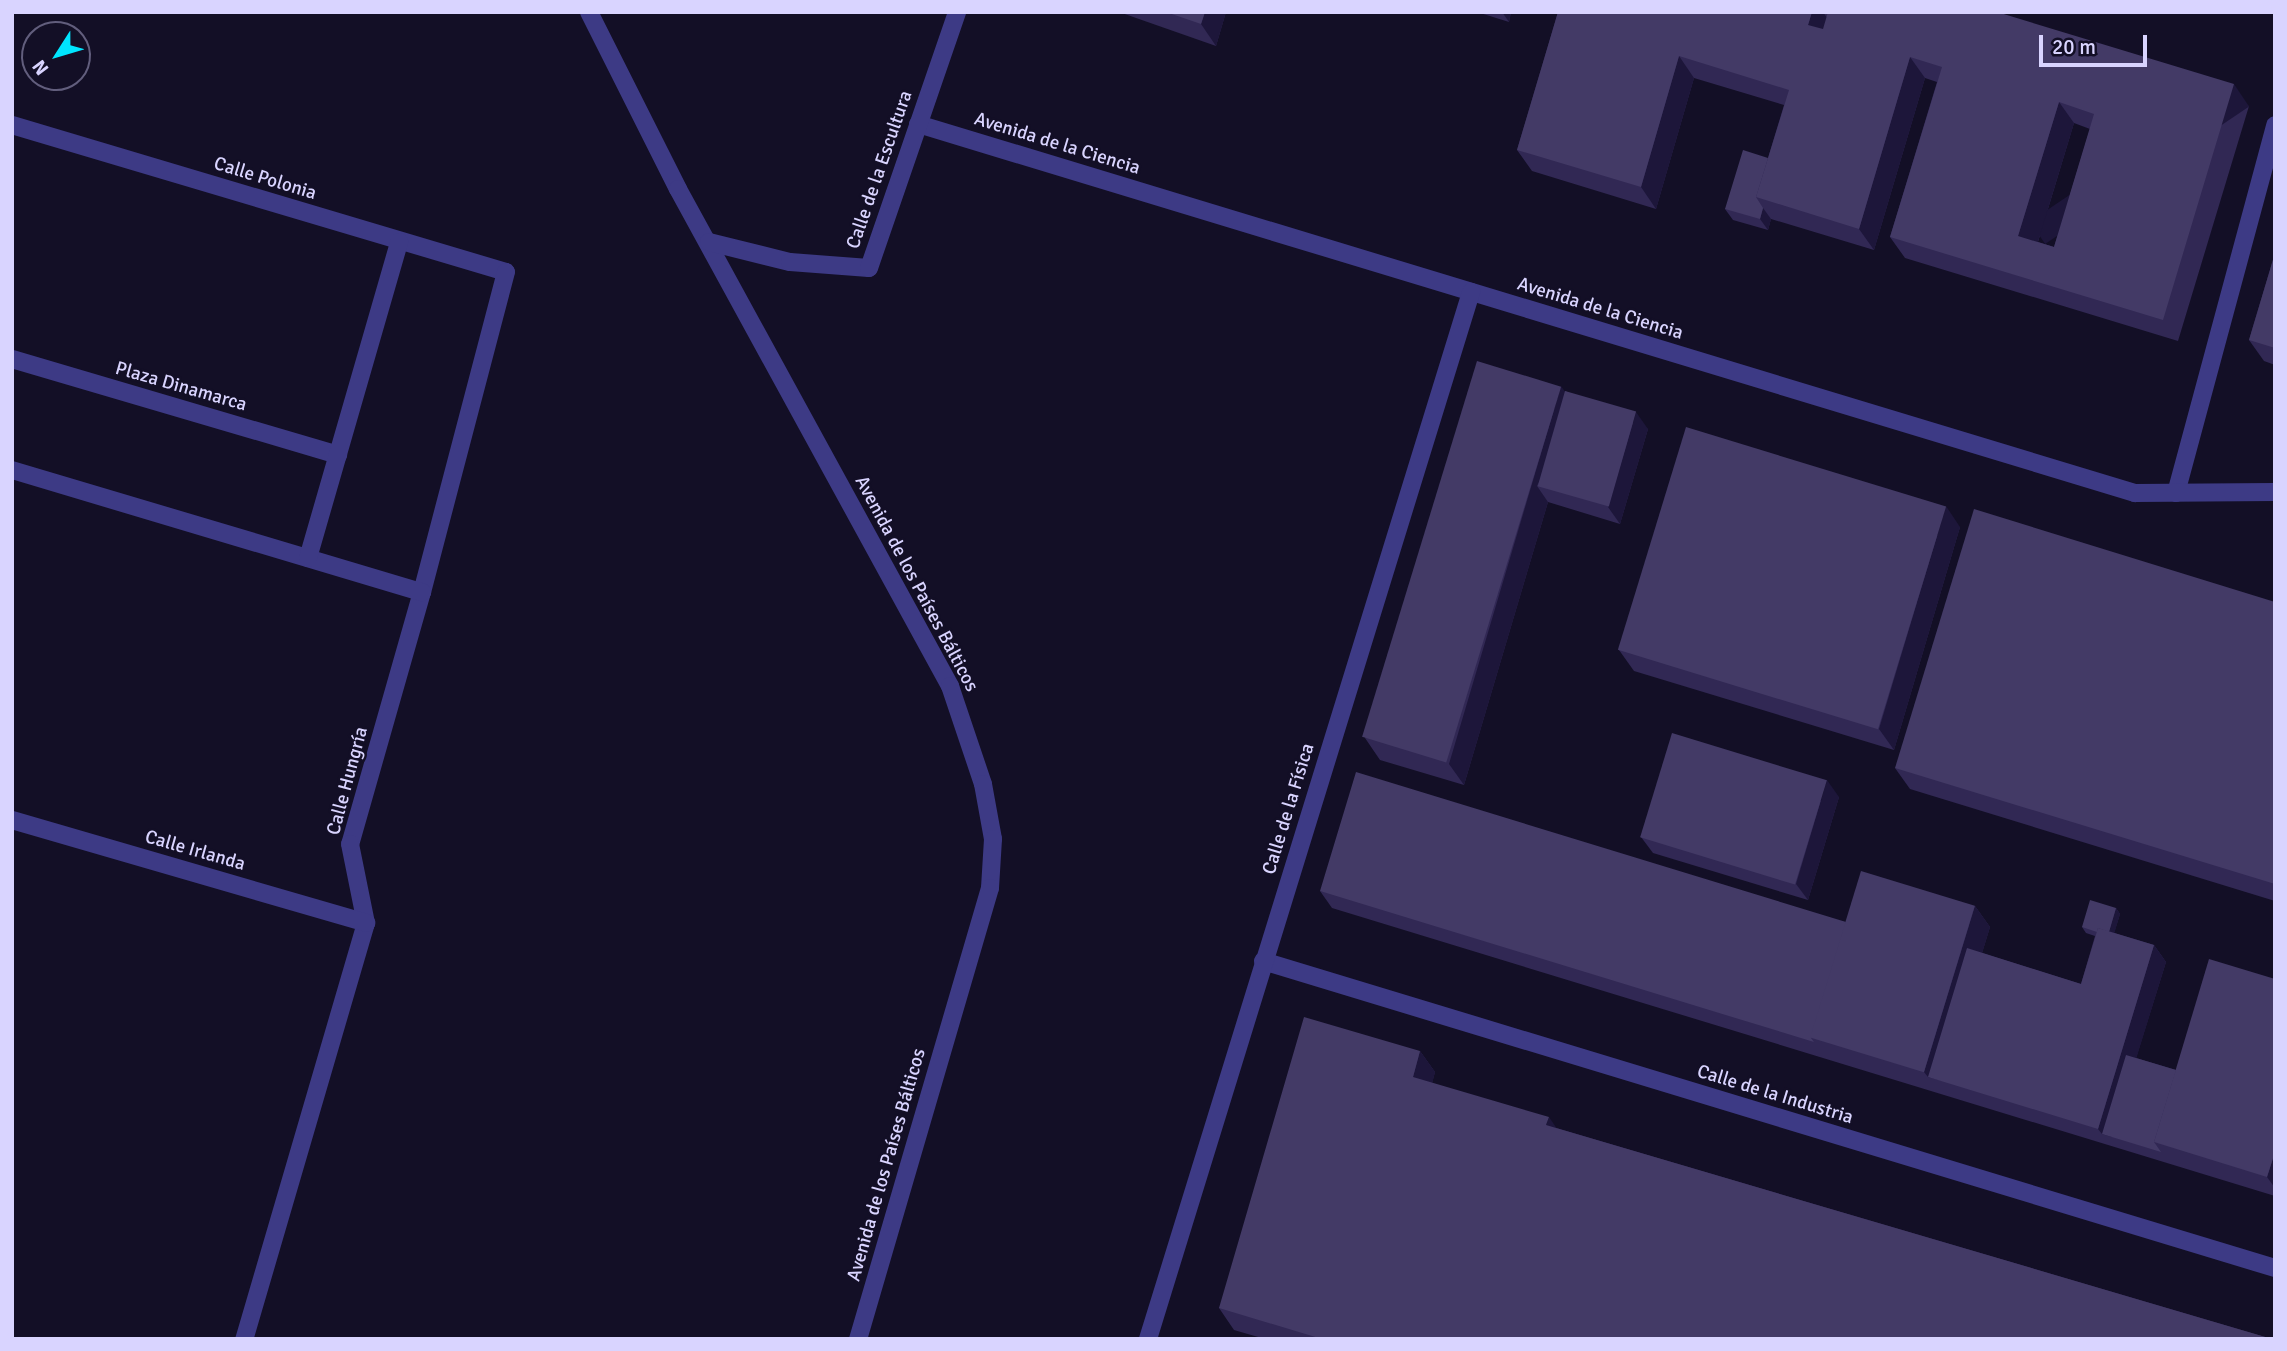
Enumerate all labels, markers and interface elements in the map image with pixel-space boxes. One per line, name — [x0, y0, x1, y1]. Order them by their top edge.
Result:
north arrow — [21, 21, 91, 91]
scale bar — [2042, 21, 2150, 65]
text: 20 m — [2052, 34, 2096, 60]
text: N — [27, 55, 54, 80]
street label: Calle de la Escultura — [842, 88, 918, 252]
street label: Avenida de la Ciencia — [971, 108, 1143, 180]
street label: Calle Polonia — [211, 153, 319, 205]
street label: Avenida de la Ciencia — [1514, 273, 1686, 345]
street label: Plaza Dinamarca — [113, 357, 249, 417]
street label: Avenida de los Países Bálticos — [849, 472, 983, 696]
street label: Calle Hungría — [323, 724, 373, 838]
street label: Calle de la Física — [1258, 741, 1320, 877]
street label: Calle Irlanda — [142, 826, 248, 876]
street label: Avenida de los Países Bálticos — [843, 1046, 931, 1284]
street label: Calle de la Industria — [1694, 1060, 1856, 1130]

